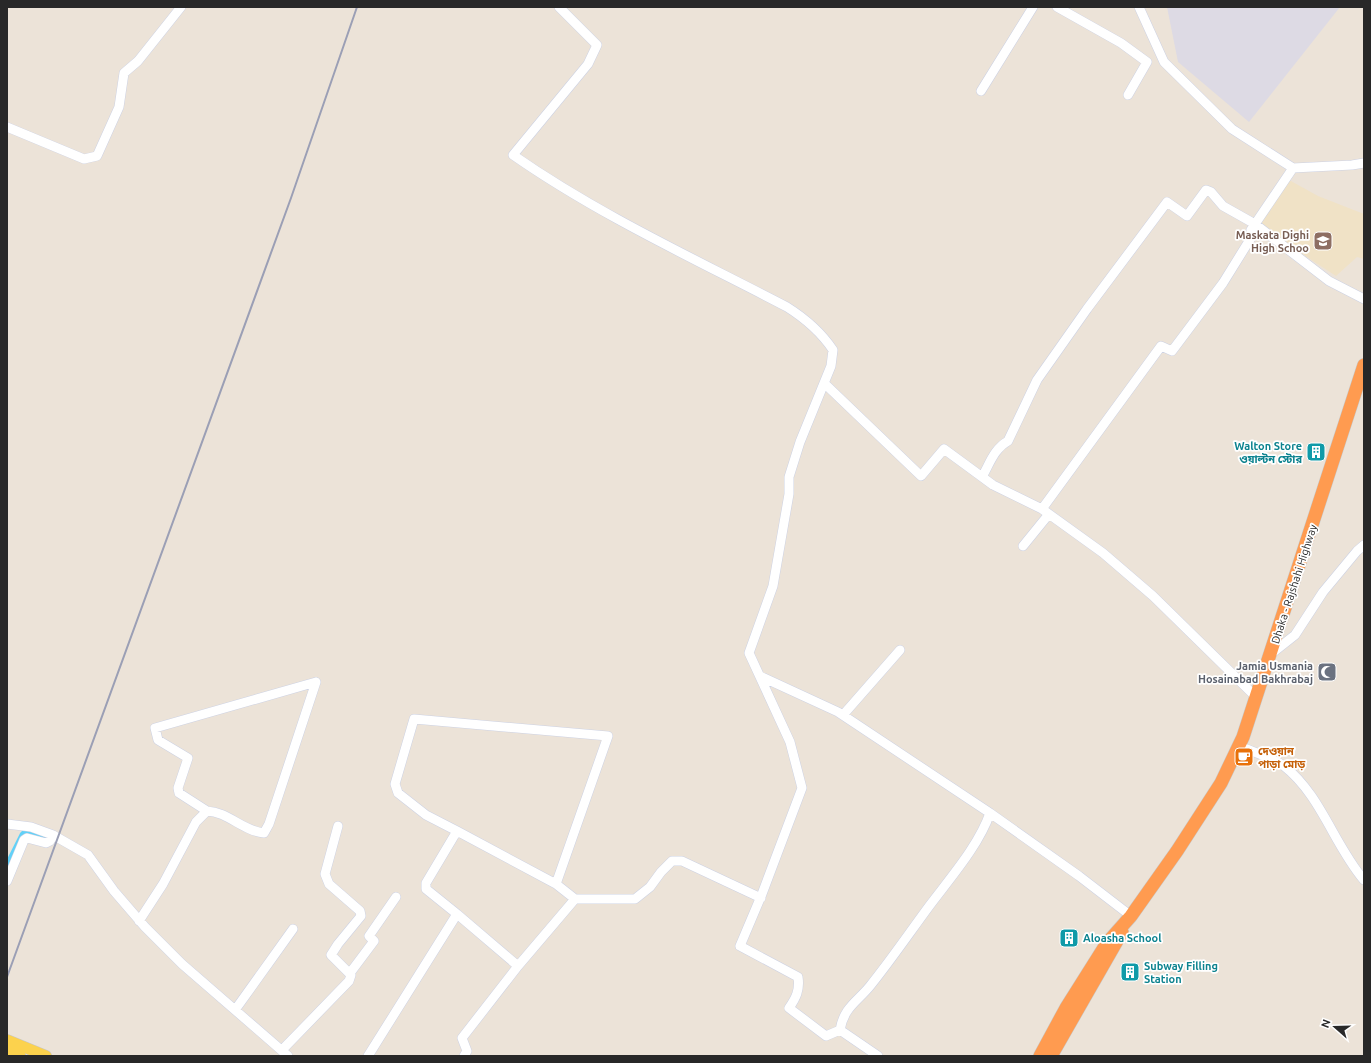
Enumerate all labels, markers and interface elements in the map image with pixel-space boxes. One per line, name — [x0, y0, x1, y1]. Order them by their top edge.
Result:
place label: Maskata Dighi High Schoo — [1236, 229, 1309, 254]
school or university icon: Maskata Dighi High Schoo — [1312, 230, 1334, 252]
place label: Walton Store ওয়াল্টন স্টোর — [1234, 440, 1302, 465]
building icon: Walton Store ওয়াল্টন স্টোর — [1305, 441, 1327, 463]
street label: Dhaka - Rajshahi Highway — [1269, 522, 1319, 645]
place label: Jamia Usmania Hosainabad Bakhrabaj — [1198, 660, 1313, 685]
mosque icon: Jamia Usmania Hosainabad Bakhrabaj — [1316, 661, 1338, 683]
place label: দেওয়ান পাড়া মোড় — [1258, 745, 1306, 771]
cafe icon: দেওয়ান পাড়া মোড় — [1233, 746, 1255, 768]
building icon: Aloasha School — [1058, 927, 1080, 949]
place label: Aloasha School — [1083, 932, 1162, 944]
place label: Subway Filling Station — [1144, 960, 1218, 985]
building icon: Subway Filling Station — [1119, 961, 1141, 983]
north arrow — [1315, 1007, 1355, 1047]
text: N — [1319, 1018, 1333, 1029]

